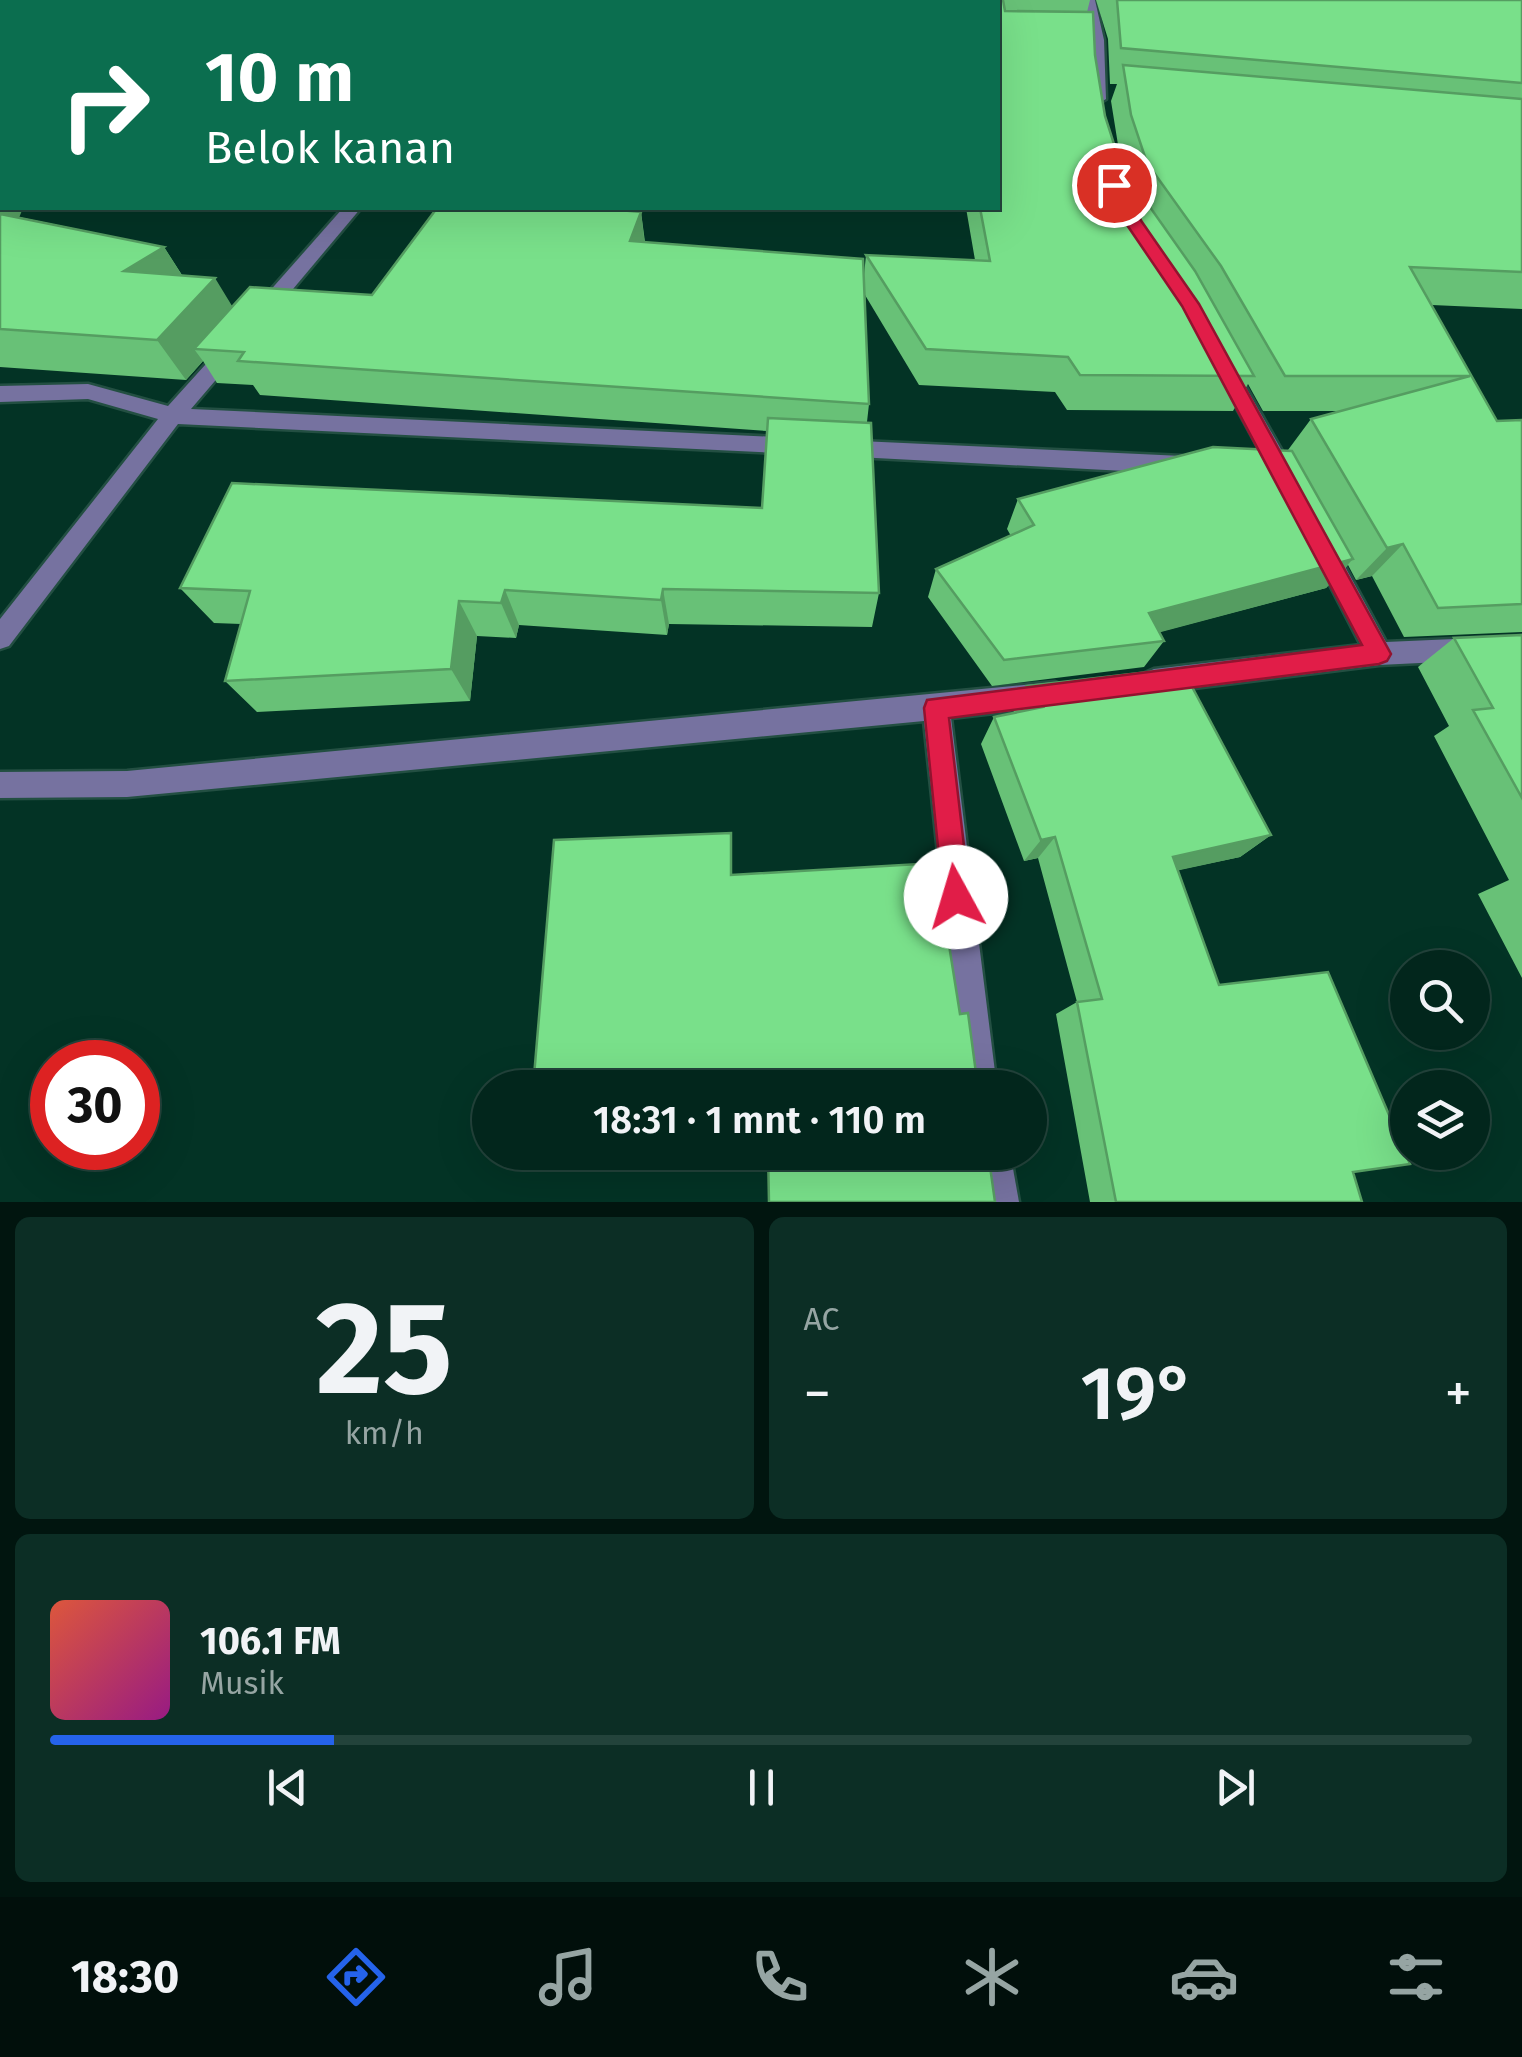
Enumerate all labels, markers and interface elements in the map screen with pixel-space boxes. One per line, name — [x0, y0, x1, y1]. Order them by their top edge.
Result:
text: 10 m — [205, 36, 354, 120]
icon: right — [40, 40, 170, 170]
text: Belok kanan — [205, 121, 455, 175]
pin — [1072, 143, 1157, 228]
icon: arrive — [1087, 158, 1142, 213]
position arrow — [904, 845, 1008, 949]
map controls — [1390, 950, 1490, 1170]
button: search — [1390, 950, 1490, 1050]
speed limit sign: 30 — [30, 1040, 160, 1170]
button: layers — [1390, 1070, 1490, 1170]
text: 18:31 · 1 mnt · 110 m — [593, 1097, 926, 1143]
text: 25 — [316, 1271, 453, 1427]
text: AC — [804, 1300, 839, 1338]
text: 19° — [1080, 1349, 1195, 1439]
text: − — [804, 1361, 831, 1427]
text: + — [1445, 1361, 1472, 1427]
text: km/h — [345, 1414, 424, 1452]
text: 106.1 FM — [200, 1618, 341, 1664]
text: Musik — [200, 1664, 284, 1702]
icon: previous — [260, 1760, 315, 1815]
icon: pause — [734, 1760, 789, 1815]
icon: next — [1208, 1760, 1263, 1815]
icon: directions — [321, 1942, 391, 2012]
icon: music — [533, 1942, 603, 2012]
icon: phone — [745, 1942, 815, 2012]
icon: climate — [957, 1942, 1027, 2012]
icon: car — [1169, 1942, 1239, 2012]
icon: filters — [1381, 1942, 1451, 2012]
text: 18:30 — [71, 1950, 179, 2004]

